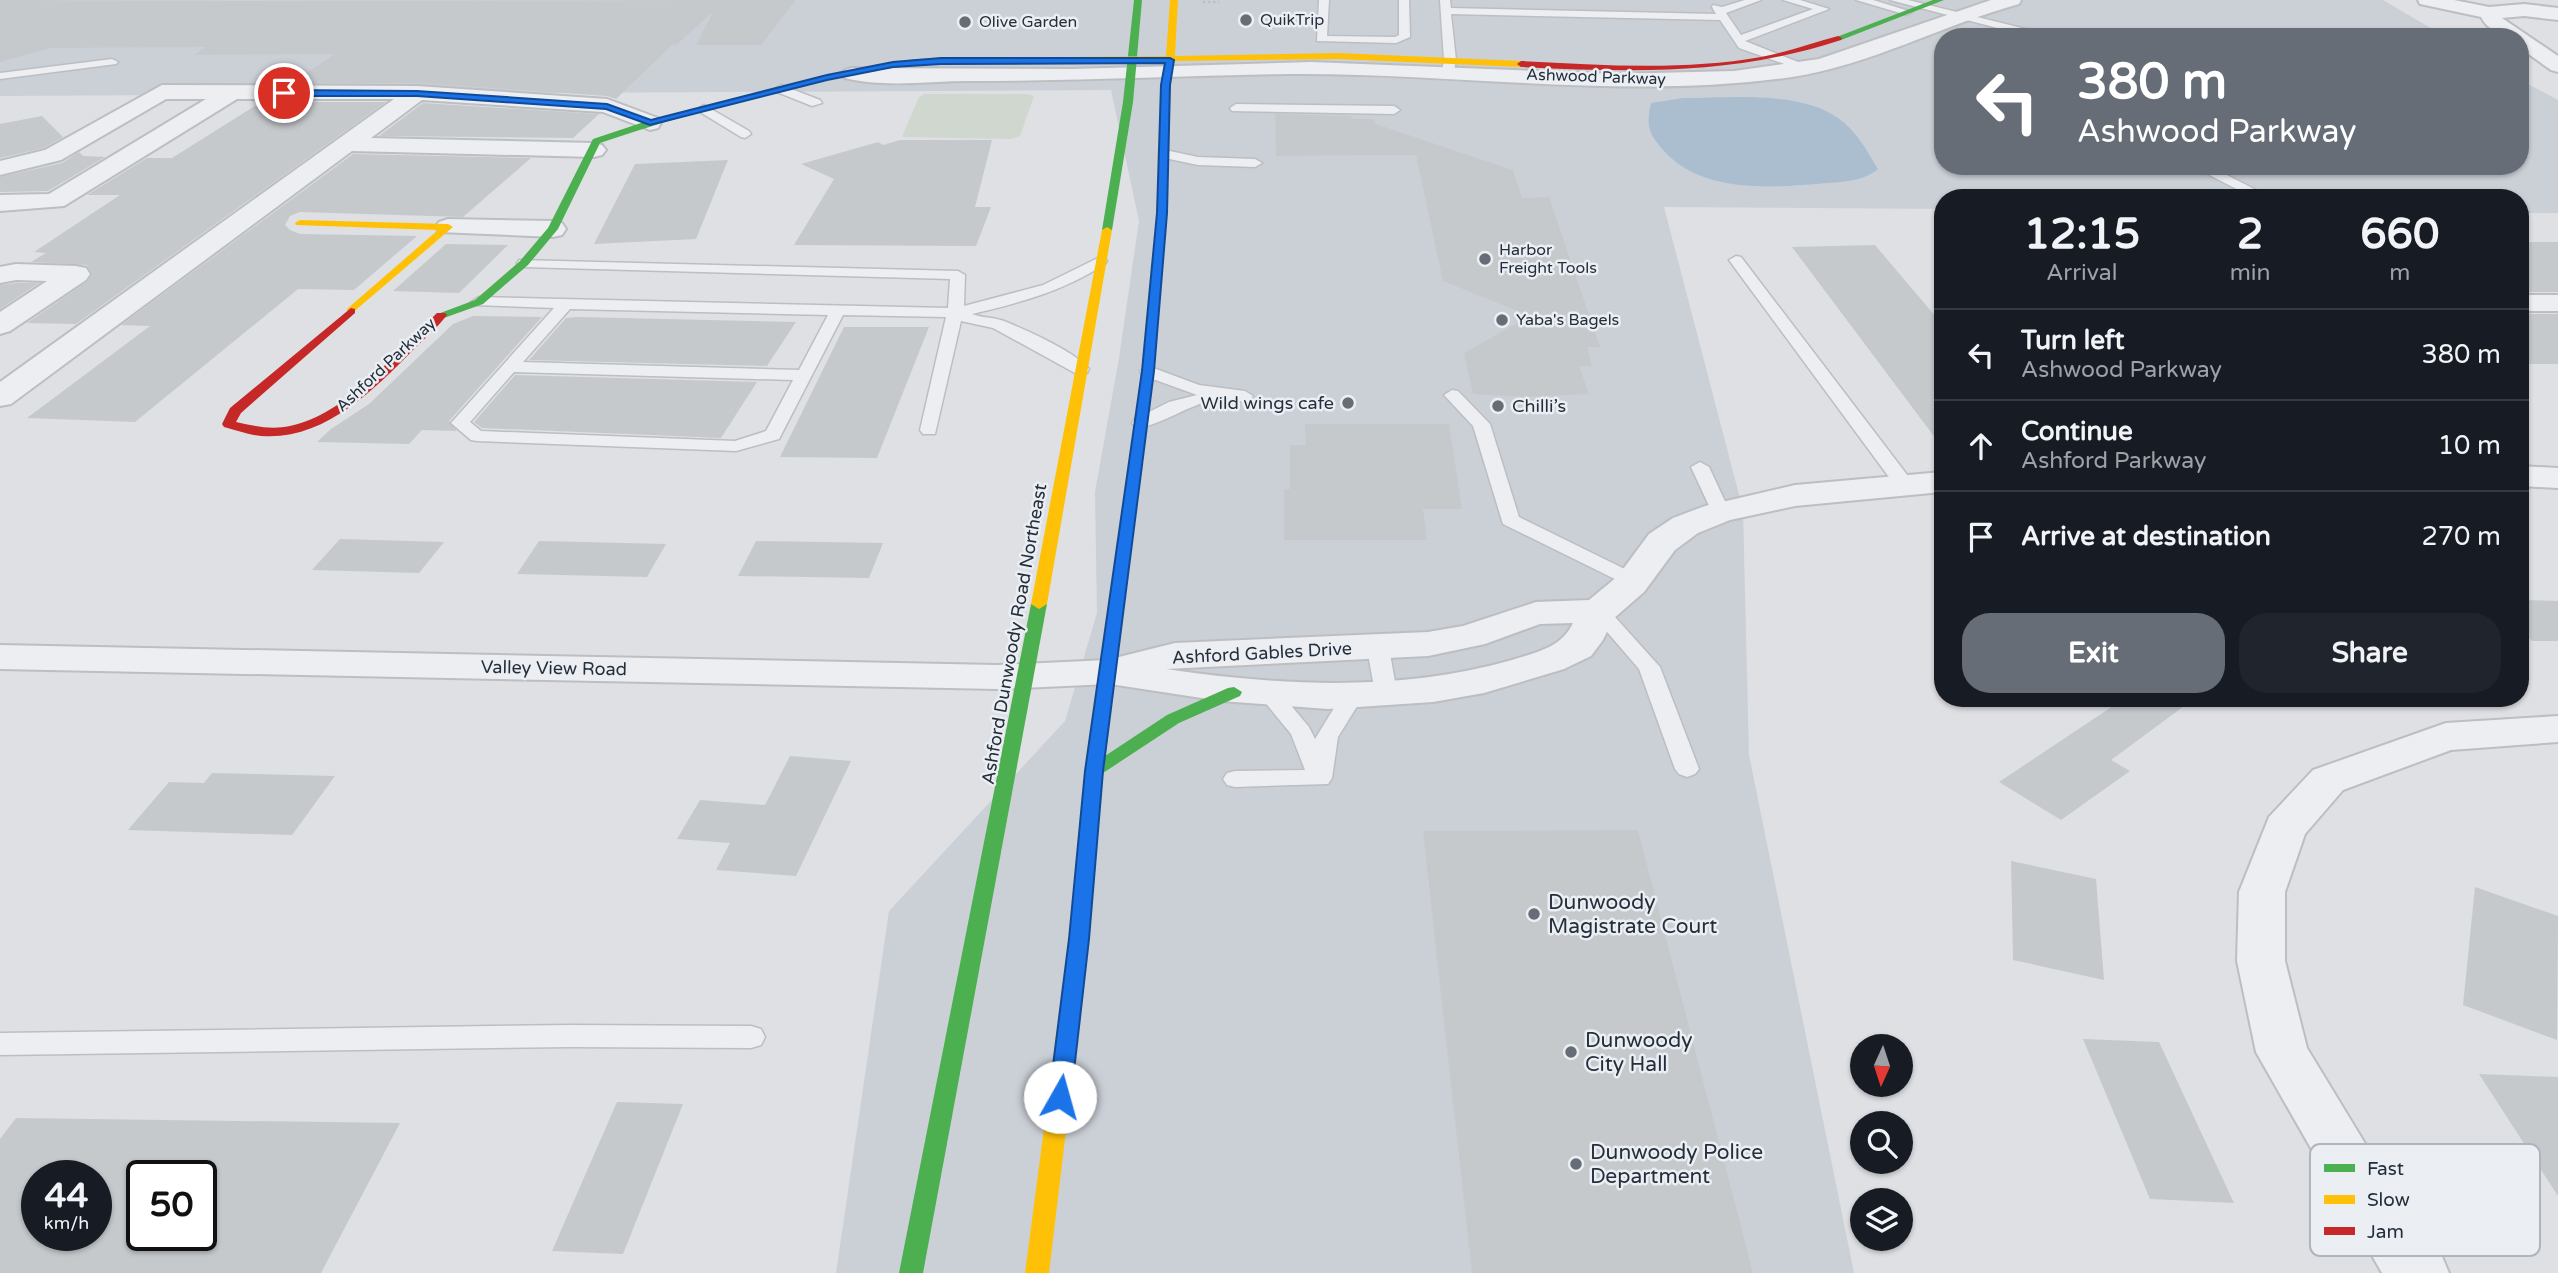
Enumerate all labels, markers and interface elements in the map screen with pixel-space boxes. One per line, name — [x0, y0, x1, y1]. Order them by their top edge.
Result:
place label: QuikTrip — [1260, 10, 1324, 30]
place label: Olive Garden — [979, 12, 1077, 32]
marker: QuikTrip — [1238, 12, 1254, 28]
marker: Olive Garden — [957, 14, 973, 30]
text: 380 m — [2077, 53, 2227, 112]
icon: left — [1962, 56, 2053, 147]
pin — [254, 63, 314, 123]
street label: Ashwood Parkway — [1526, 65, 1667, 89]
icon: arrive — [265, 74, 303, 112]
text: Ashwood Parkway — [2077, 113, 2356, 151]
text: 12:15 — [2024, 209, 2140, 260]
text: 2 — [2237, 209, 2263, 260]
text: 660 — [2360, 209, 2439, 260]
place label: Harbor Freight Tools — [1499, 240, 1597, 278]
marker: Harbor Freight Tools — [1477, 251, 1493, 267]
text: Arrival — [2046, 259, 2117, 287]
text: min — [2230, 259, 2271, 287]
text: m — [2389, 259, 2410, 287]
place label: Yaba's Bagels — [1516, 310, 1619, 330]
marker: Yaba's Bagels — [1494, 312, 1510, 328]
street label: Ashford Parkway — [332, 313, 440, 416]
text: Turn left — [2021, 325, 2124, 356]
icon: left — [1962, 336, 2000, 374]
text: 380 m — [2421, 339, 2501, 370]
text: Ashwood Parkway — [2021, 356, 2222, 384]
place label: Wild wings cafe — [1201, 392, 1334, 414]
marker: Wild wings cafe — [1340, 395, 1356, 411]
place label: Chilli’s — [1512, 395, 1566, 417]
marker: Chilli’s — [1490, 398, 1506, 414]
text: Continue — [2021, 416, 2133, 447]
icon: ahead — [1962, 427, 2000, 465]
text: 10 m — [2438, 430, 2501, 461]
text: Ashford Parkway — [2021, 447, 2206, 475]
street label: Ashford Dunwoody Road Northeast — [977, 482, 1051, 786]
icon: arrive — [1962, 518, 2000, 556]
text: Arrive at destination — [2021, 521, 2271, 552]
text: 270 m — [2421, 521, 2501, 552]
button: Exit — [1962, 613, 2225, 693]
button: Share — [2239, 613, 2501, 693]
street label: Ashford Gables Drive — [1171, 637, 1353, 669]
street label: Valley View Road — [481, 656, 627, 680]
place label: Dunwoody Magistrate Court — [1548, 890, 1717, 939]
marker: Dunwoody Magistrate Court — [1526, 906, 1542, 922]
place label: Dunwoody City Hall — [1585, 1028, 1693, 1077]
north arrow — [1850, 1034, 1913, 1097]
map controls — [1850, 1034, 1913, 1251]
marker: Dunwoody City Hall — [1563, 1044, 1579, 1060]
position arrow — [1023, 1060, 1097, 1134]
button: search — [1850, 1111, 1913, 1174]
place label: Dunwoody Police Department — [1590, 1140, 1763, 1189]
legend — [2310, 1144, 2540, 1256]
marker: Dunwoody Police Department — [1568, 1156, 1584, 1172]
text: Fast — [2367, 1158, 2404, 1180]
speed limit sign: 50 — [126, 1160, 217, 1251]
text: 44 — [45, 1175, 88, 1217]
button: layers — [1850, 1188, 1913, 1251]
text: Slow — [2367, 1189, 2410, 1211]
text: km/h — [44, 1212, 89, 1234]
text: Jam — [2367, 1221, 2404, 1243]

